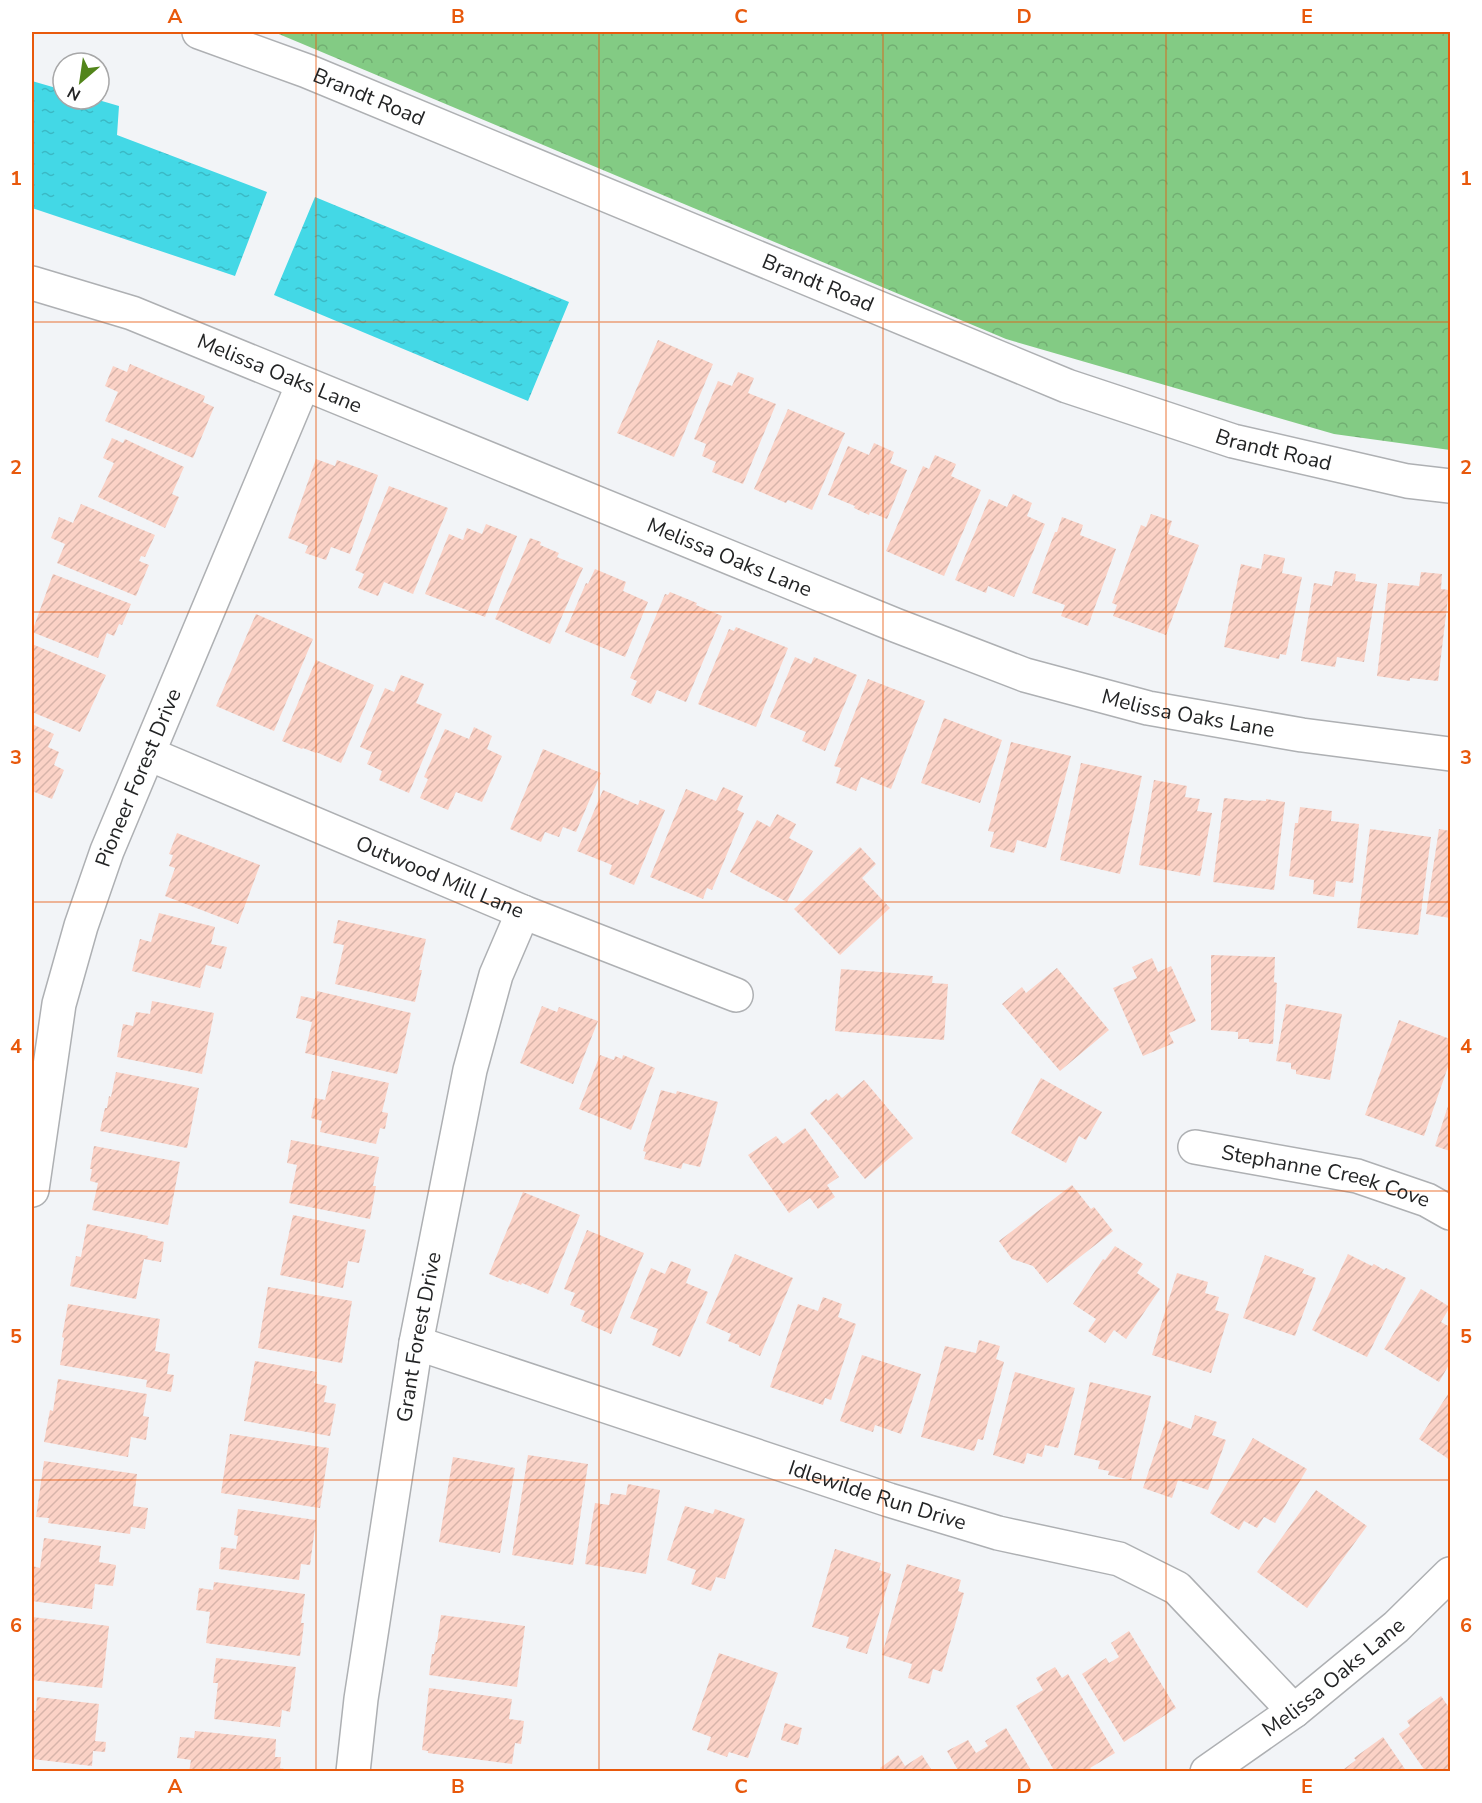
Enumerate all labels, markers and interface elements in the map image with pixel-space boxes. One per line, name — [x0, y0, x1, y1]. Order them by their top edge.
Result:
text: A — [168, 3, 183, 30]
text: B — [451, 3, 465, 30]
text: C — [734, 3, 748, 30]
text: D — [1016, 3, 1032, 30]
text: E — [1301, 3, 1313, 30]
north arrow — [51, 51, 111, 111]
street label: Brandt Road — [309, 61, 429, 132]
text: N — [64, 81, 85, 106]
text: 1 — [10, 165, 22, 192]
text: 1 — [1460, 165, 1472, 192]
street label: Brandt Road — [758, 247, 878, 318]
street label: Melissa Oaks Lane — [193, 327, 366, 420]
street label: Brandt Road — [1212, 422, 1334, 477]
text: 2 — [10, 454, 22, 481]
text: 2 — [1460, 454, 1472, 481]
street label: Melissa Oaks Lane — [643, 511, 816, 604]
street label: Melissa Oaks Lane — [1099, 682, 1277, 744]
street label: Pioneer Forest Drive — [89, 684, 188, 871]
text: 3 — [10, 744, 22, 771]
text: 3 — [1460, 744, 1472, 771]
street label: Outwood Mill Lane — [352, 829, 529, 925]
text: 4 — [10, 1033, 22, 1060]
text: 4 — [1460, 1033, 1472, 1060]
street label: Stephanne Creek Cove — [1219, 1138, 1434, 1214]
street label: Grant Forest Drive — [390, 1249, 448, 1424]
text: 5 — [10, 1323, 22, 1350]
text: 5 — [1460, 1323, 1472, 1350]
street label: Idlewilde Run Drive — [785, 1454, 970, 1537]
text: 6 — [10, 1612, 22, 1639]
street label: Melissa Oaks Lane — [1256, 1612, 1411, 1743]
text: 6 — [1460, 1612, 1472, 1639]
text: A — [168, 1773, 183, 1800]
text: B — [451, 1773, 465, 1800]
text: C — [734, 1773, 748, 1800]
text: D — [1016, 1773, 1032, 1800]
text: E — [1301, 1773, 1313, 1800]

